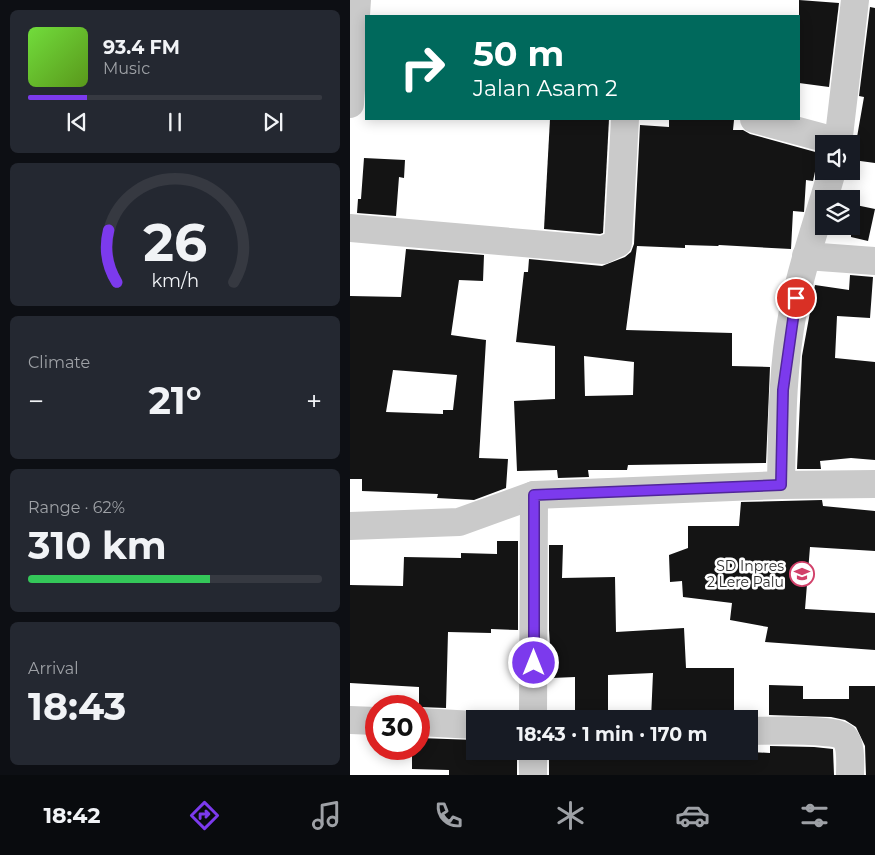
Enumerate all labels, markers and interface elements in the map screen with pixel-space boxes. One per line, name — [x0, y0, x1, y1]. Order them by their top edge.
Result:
text: 50 m — [473, 32, 564, 75]
icon: right — [390, 35, 455, 100]
text: 93.4 FM — [103, 36, 180, 59]
text: Music — [103, 59, 150, 78]
text: Jalan Asam 2 — [473, 75, 618, 102]
icon: previous — [63, 108, 91, 136]
icon: pause — [161, 108, 189, 136]
icon: next — [259, 108, 287, 136]
map controls — [815, 135, 860, 235]
button: sound — [815, 135, 860, 180]
button: layers — [815, 190, 860, 235]
text: 26 — [143, 211, 207, 274]
text: km/h — [151, 270, 199, 291]
pin — [775, 277, 817, 319]
icon: arrive — [782, 284, 810, 312]
text: Climate — [28, 353, 90, 372]
text: 21° — [148, 377, 202, 424]
text: − — [28, 384, 44, 418]
text: + — [306, 384, 322, 418]
text: Range · 62% — [28, 498, 125, 517]
text: 310 km — [28, 522, 167, 569]
place label: SD Inpres 2 Lere Palu — [707, 557, 784, 591]
school or university icon: SD Inpres 2 Lere Palu — [789, 561, 815, 587]
position arrow — [507, 636, 559, 688]
text: Arrival — [28, 659, 78, 678]
text: 18:43 — [28, 683, 126, 730]
speed limit sign: 30 — [365, 695, 430, 760]
text: 18:43 · 1 min · 170 m — [517, 723, 707, 746]
icon: directions — [187, 798, 222, 833]
icon: music — [309, 798, 344, 833]
icon: phone — [431, 798, 466, 833]
icon: climate — [553, 798, 588, 833]
icon: car — [675, 798, 710, 833]
icon: filters — [797, 798, 832, 833]
text: 18:42 — [43, 802, 100, 829]

